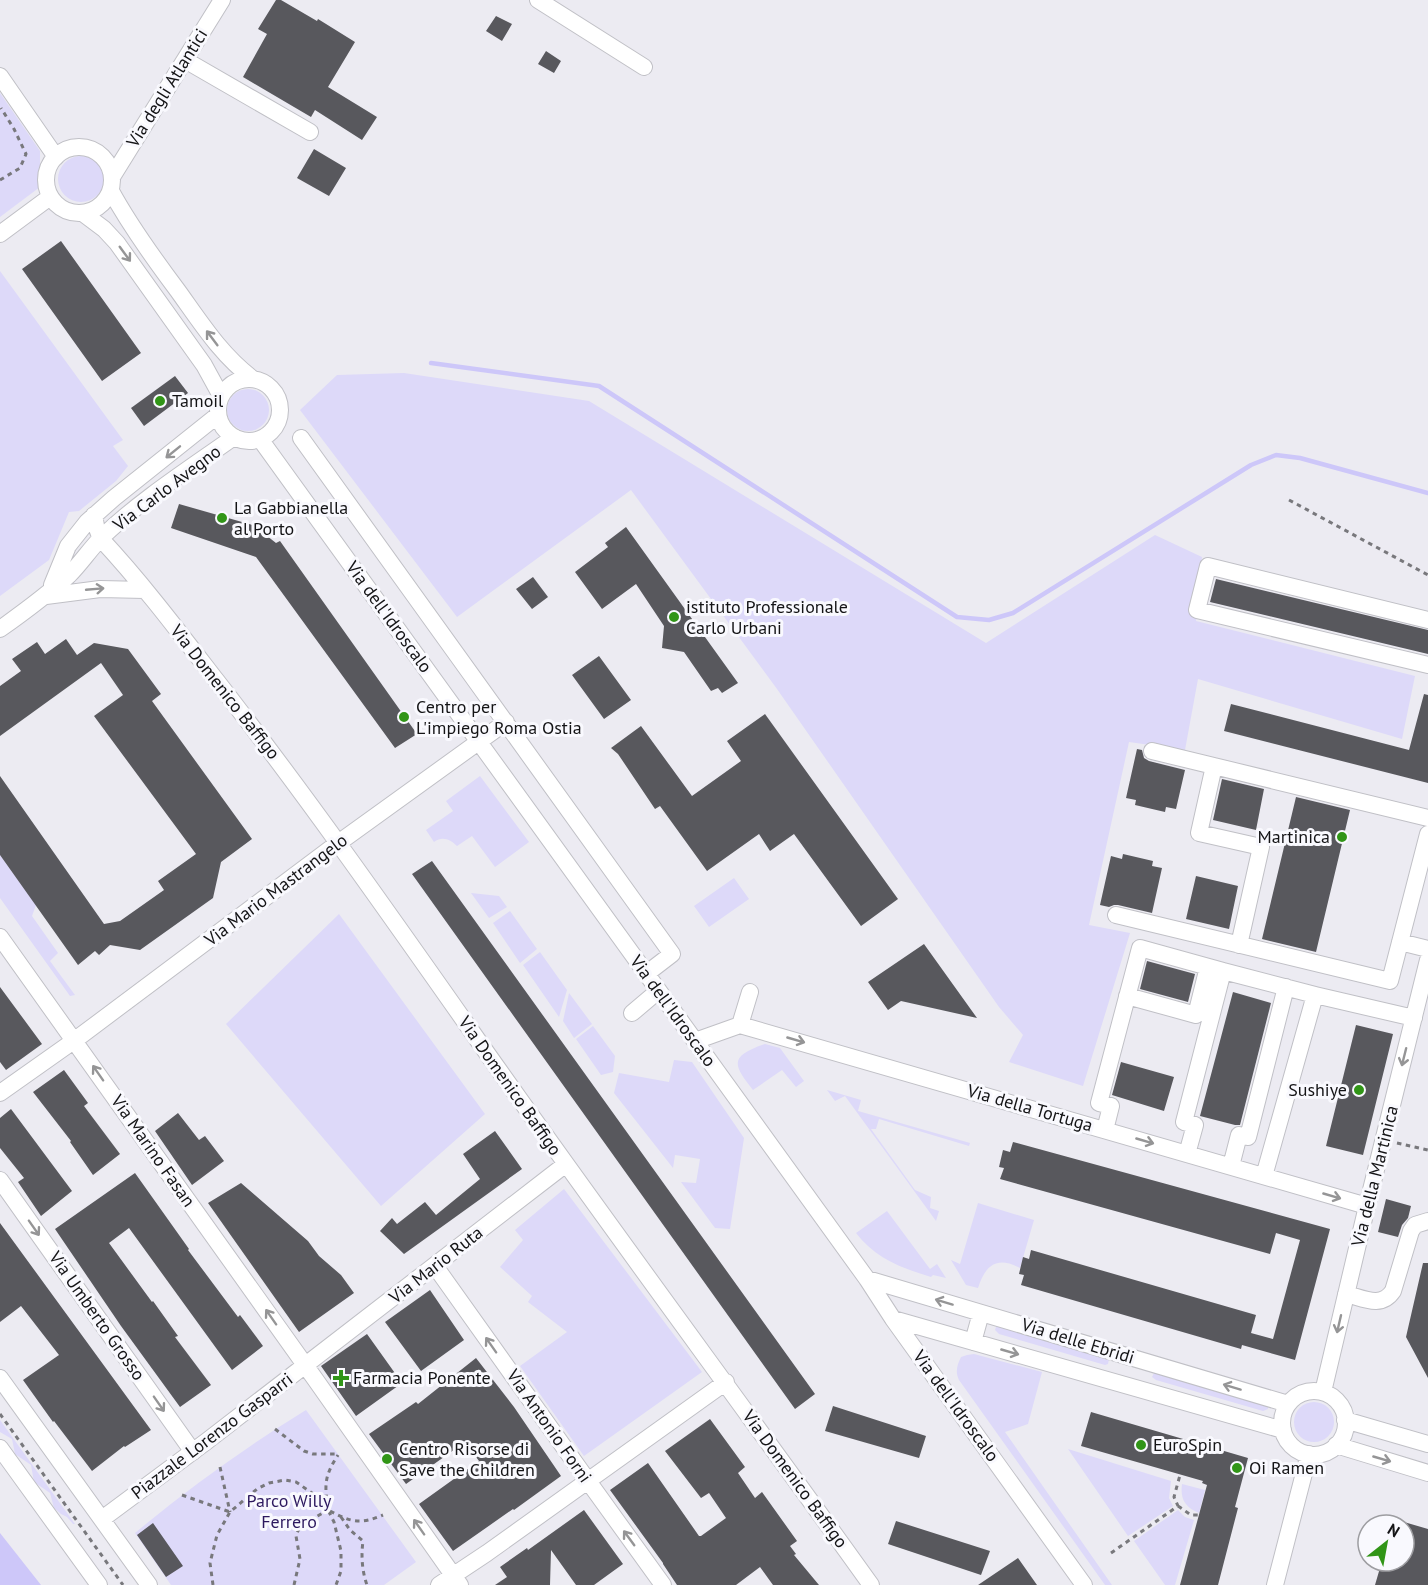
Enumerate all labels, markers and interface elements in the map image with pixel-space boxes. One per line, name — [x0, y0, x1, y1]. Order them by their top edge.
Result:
street label: Via degli Atlantici — [120, 24, 212, 152]
one-way arrow — [119, 246, 131, 262]
one-way arrow — [205, 330, 218, 346]
place label: Tamoil — [172, 389, 224, 412]
marker: Tamoil — [153, 394, 167, 408]
street label: Via Carlo Avegno — [107, 439, 225, 536]
one-way arrow — [165, 446, 181, 459]
place label: La Gabbianella al Porto — [234, 496, 348, 540]
marker: La Gabbianella al Porto — [215, 511, 229, 525]
street label: Via dell'Idroscalo — [341, 556, 438, 677]
one-way arrow — [84, 583, 104, 594]
place label: istituto Professionale Carlo Urbani — [686, 595, 848, 639]
marker: istituto Professionale Carlo Urbani — [667, 610, 681, 624]
street label: Via Domenico Baffigo — [165, 619, 285, 764]
place label: Centro per L'impiego Roma Ostia — [416, 695, 582, 739]
marker: Centro per L'impiego Roma Ostia — [397, 710, 411, 724]
place label: Martinica — [1258, 825, 1330, 848]
street label: Via Mario Mastrangelo — [199, 828, 352, 951]
marker: Martinica — [1335, 830, 1349, 844]
street label: Via dell'Idroscalo — [625, 950, 722, 1071]
street label: Via Domenico Baffigo — [453, 1011, 567, 1160]
one-way arrow — [787, 1035, 806, 1046]
one-way arrow — [1397, 1048, 1409, 1067]
one-way arrow — [92, 1065, 104, 1081]
street label: Via della Tortuga — [964, 1078, 1096, 1136]
place label: Sushiye — [1288, 1078, 1347, 1101]
marker: Sushiye — [1352, 1083, 1366, 1097]
street label: Via Marino Fasan — [106, 1089, 201, 1211]
street label: Via della Martinica — [1346, 1103, 1403, 1250]
one-way arrow — [1135, 1136, 1154, 1147]
one-way arrow — [1322, 1191, 1341, 1202]
one-way arrow — [28, 1219, 40, 1235]
street label: Via Mario Ruta — [383, 1221, 487, 1309]
street label: Via Umberto Grosso — [44, 1246, 151, 1385]
one-way arrow — [935, 1296, 954, 1307]
one-way arrow — [265, 1310, 277, 1326]
street label: Via delle Ebridi — [1018, 1312, 1137, 1369]
one-way arrow — [1332, 1315, 1344, 1334]
one-way arrow — [485, 1337, 497, 1353]
street label: Via dell'Idroscalo — [908, 1345, 1005, 1466]
one-way arrow — [1000, 1347, 1019, 1358]
street label: Via Antonio Forni — [501, 1364, 597, 1487]
place label: Farmacia Ponente — [353, 1366, 491, 1389]
street label: Piazzale Lorenzo Gasparri — [126, 1367, 297, 1504]
marker: Farmacia Ponente — [334, 1371, 348, 1385]
one-way arrow — [1223, 1381, 1242, 1392]
one-way arrow — [153, 1395, 165, 1411]
street label: Via Domenico Baffigo — [737, 1404, 853, 1552]
place label: EuroSpin — [1153, 1433, 1222, 1456]
place label: Centro Risorse di Save the Children — [399, 1437, 535, 1481]
marker: EuroSpin — [1134, 1438, 1148, 1452]
marker: Centro Risorse di Save the Children — [380, 1452, 394, 1466]
one-way arrow — [1372, 1454, 1391, 1465]
place label: Oi Ramen — [1249, 1456, 1324, 1479]
marker: Oi Ramen — [1230, 1461, 1244, 1475]
park label: Parco Willy Ferrero — [247, 1489, 332, 1533]
north arrow — [1356, 1513, 1416, 1573]
text: N — [1384, 1519, 1403, 1541]
one-way arrow — [413, 1520, 425, 1536]
one-way arrow — [623, 1530, 635, 1546]

